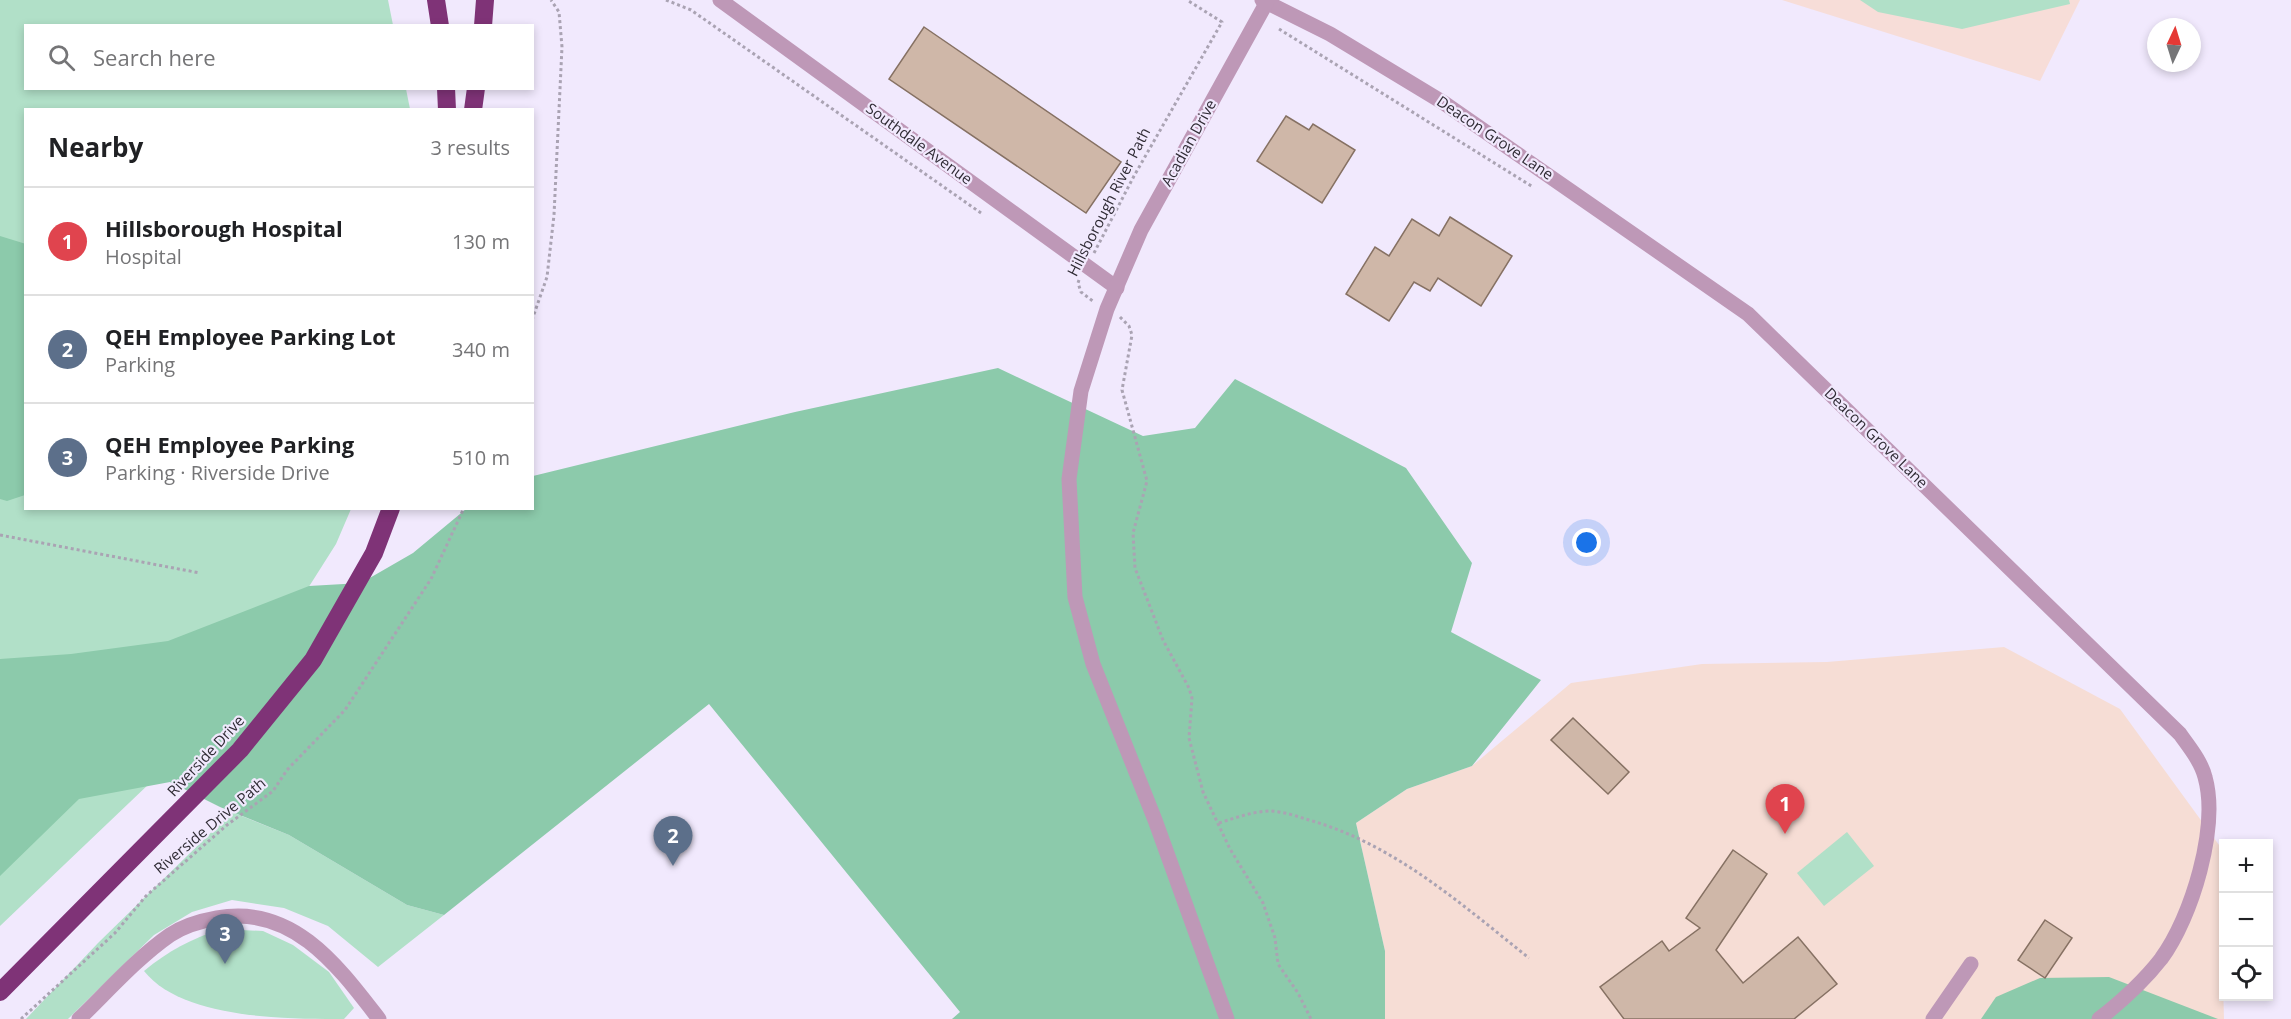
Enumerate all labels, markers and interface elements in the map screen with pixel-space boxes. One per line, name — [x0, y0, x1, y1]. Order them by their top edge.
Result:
north arrow — [2147, 18, 2201, 72]
search box — [24, 24, 534, 90]
icon: search — [45, 41, 78, 74]
text: Search here — [93, 42, 216, 72]
street label: Deacon Grove Lane — [1433, 91, 1558, 184]
street label: Acadian Drive — [1156, 96, 1220, 189]
street label: Southdale Avenue — [862, 98, 977, 189]
street label: Hillsborough River Path — [1062, 124, 1154, 279]
text: Nearby — [48, 129, 143, 165]
text: 3 results — [430, 134, 510, 161]
text: Hillsborough Hospital — [105, 213, 343, 243]
text: 1 — [62, 228, 73, 255]
text: 130 m — [452, 228, 510, 255]
text: Hospital — [105, 243, 182, 270]
text: QEH Employee Parking Lot — [105, 321, 395, 351]
text: 2 — [62, 336, 73, 363]
text: 340 m — [452, 336, 510, 363]
text: Parking — [105, 351, 175, 378]
street label: Deacon Grove Lane — [1821, 383, 1933, 492]
text: QEH Employee Parking — [105, 429, 354, 459]
text: 3 — [62, 444, 73, 471]
text: 510 m — [452, 444, 510, 471]
text: Parking · Riverside Drive — [105, 459, 330, 486]
your location — [1572, 528, 1601, 557]
street label: Riverside Drive — [162, 710, 248, 800]
street label: Riverside Drive Path — [149, 773, 269, 878]
pin: 1 — [1766, 784, 1804, 834]
pin: 2 — [654, 816, 692, 866]
map controls — [2219, 839, 2273, 1001]
button: + — [2219, 839, 2273, 893]
button: − — [2219, 893, 2273, 947]
pin: 3 — [206, 914, 244, 964]
button: locate — [2219, 947, 2273, 1001]

